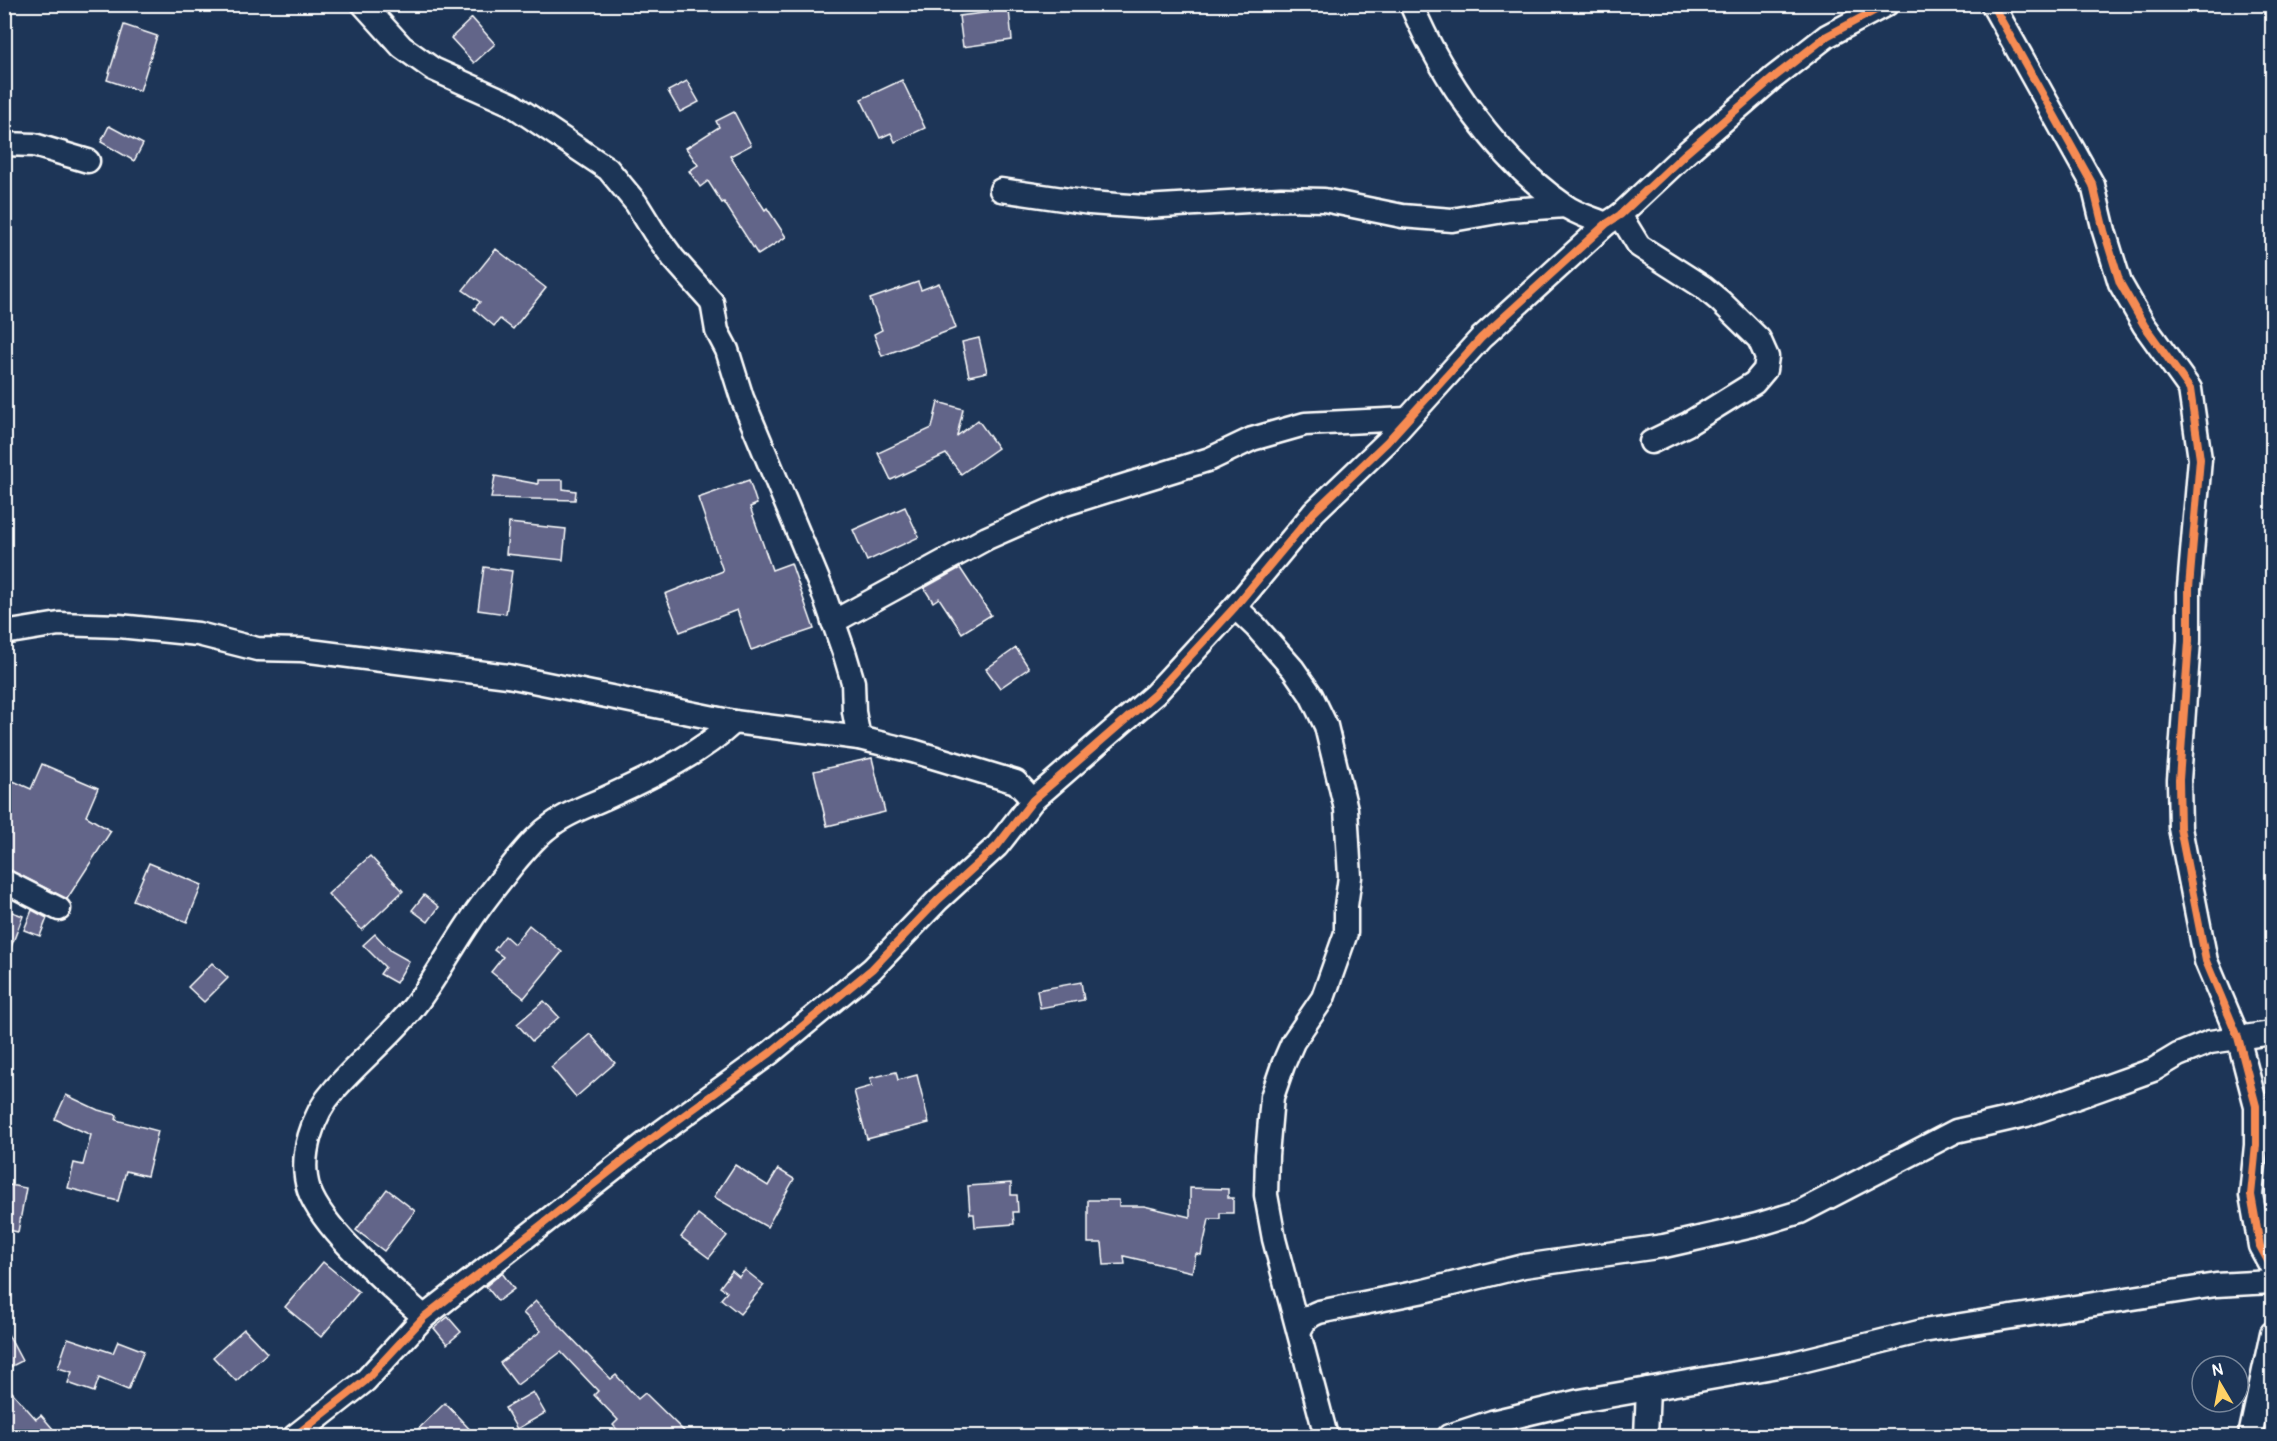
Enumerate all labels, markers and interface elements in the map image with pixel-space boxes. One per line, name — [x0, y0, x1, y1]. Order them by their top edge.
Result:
north arrow — [2190, 1354, 2250, 1414]
text: N — [2211, 1359, 2225, 1381]

